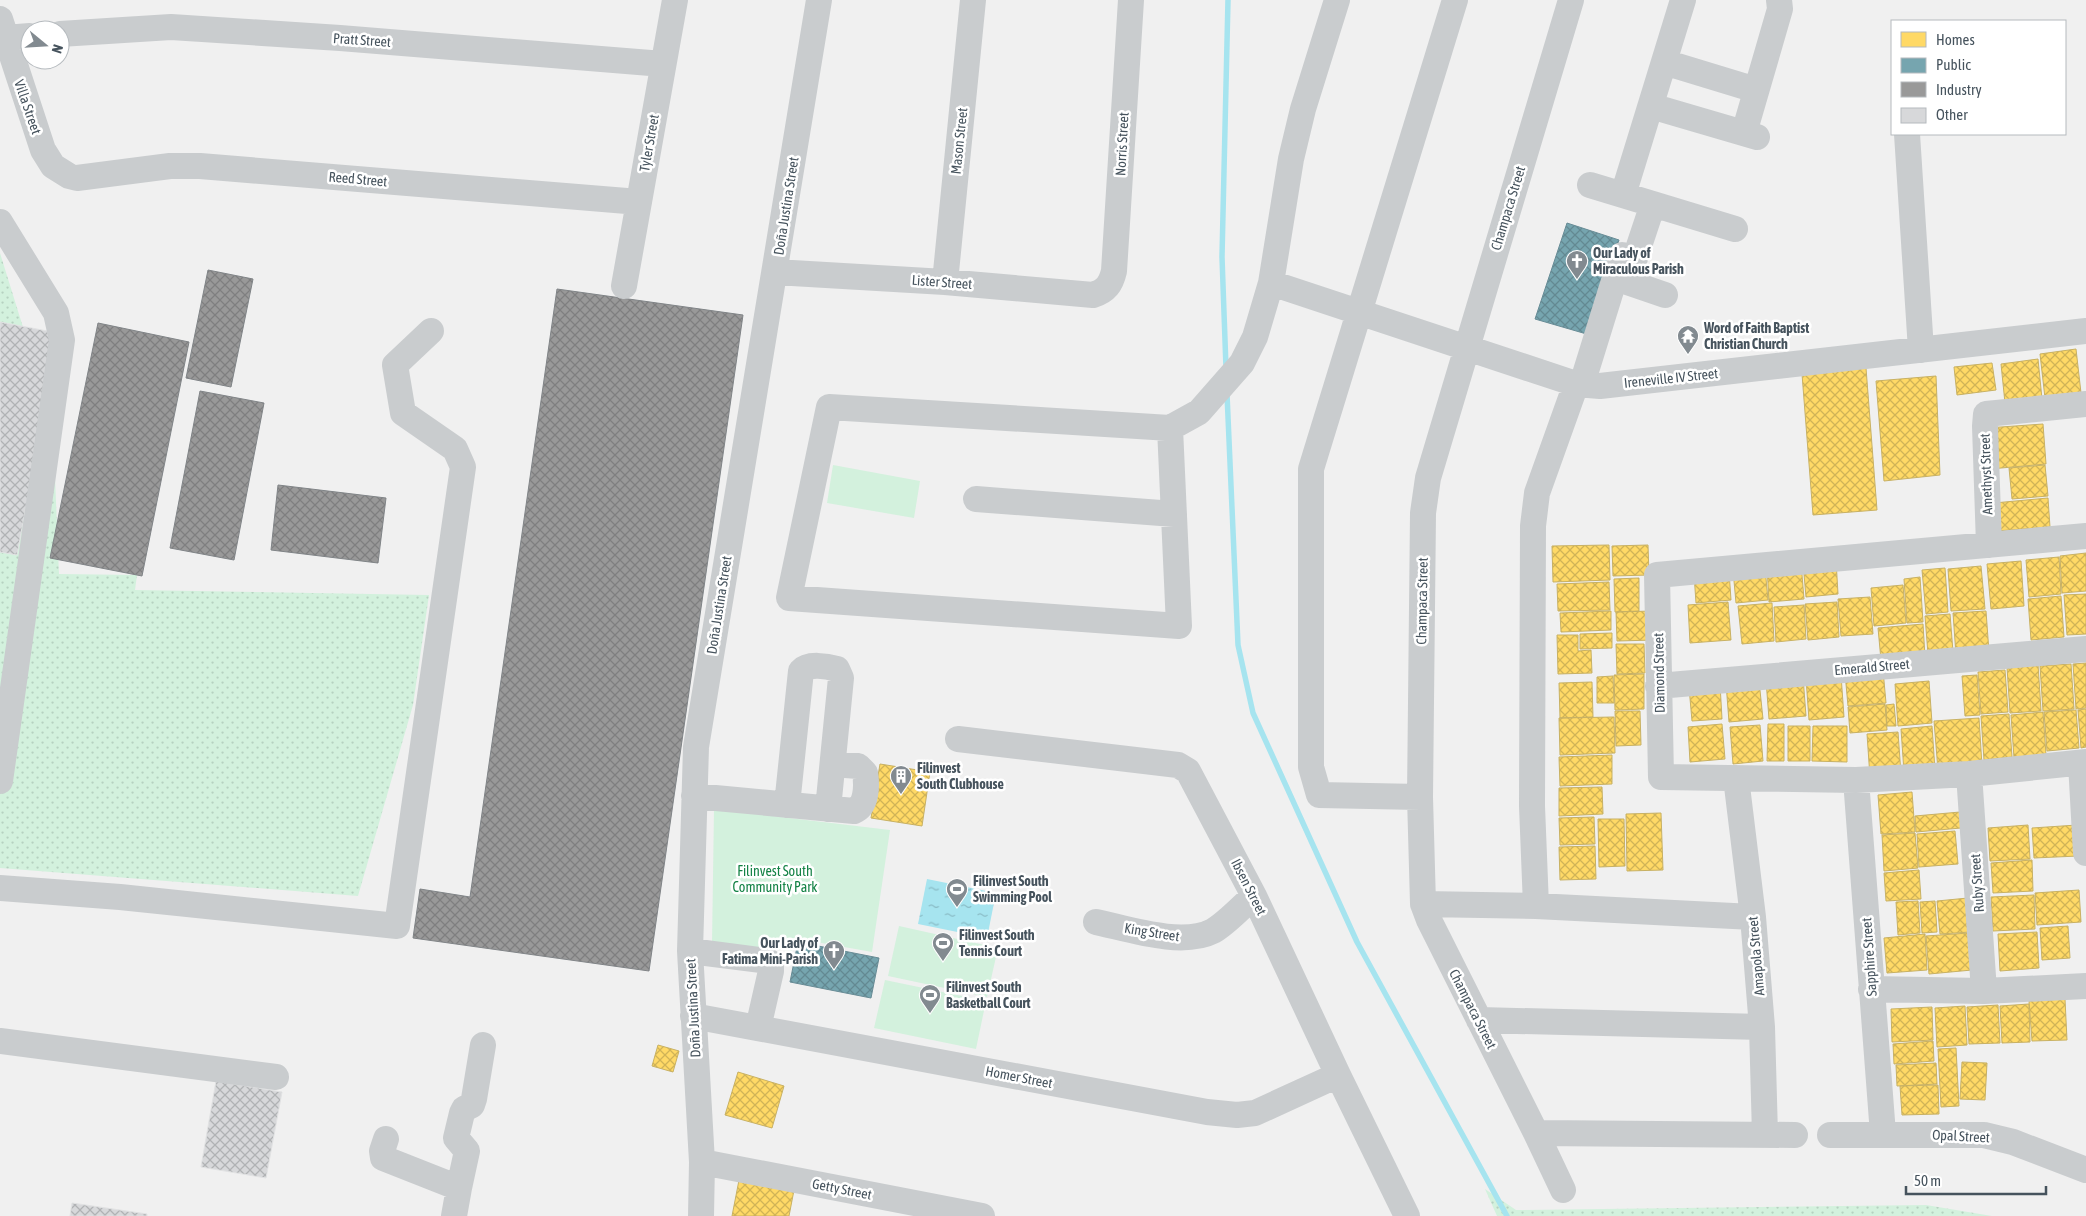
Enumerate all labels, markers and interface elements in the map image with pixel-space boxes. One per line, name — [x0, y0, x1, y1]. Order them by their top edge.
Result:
north arrow — [20, 20, 70, 70]
legend — [1891, 20, 2066, 135]
street label: Pratt Street — [333, 30, 391, 50]
text: Homes — [1936, 31, 1975, 48]
text: N — [48, 43, 66, 55]
text: Public — [1936, 56, 1971, 73]
street label: Villa Street — [11, 78, 45, 136]
text: Industry — [1936, 81, 1982, 98]
text: Other — [1936, 106, 1968, 123]
street label: Mason Street — [948, 107, 970, 175]
street label: Norris Street — [1112, 112, 1132, 176]
street label: Tyler Street — [636, 113, 662, 173]
street label: Doña Justina Street — [770, 156, 802, 256]
street label: Champaca Street — [1488, 164, 1528, 252]
street label: Reed Street — [328, 168, 388, 190]
place label: Our Lady of Miraculous Parish — [1593, 245, 1684, 277]
church icon: Our Lady of Miraculous Parish — [1565, 249, 1589, 280]
street label: Lister Street — [911, 272, 973, 292]
place label: Word of Faith Baptist Christian Church — [1703, 320, 1809, 352]
temple icon: Word of Faith Baptist Christian Church — [1676, 324, 1700, 355]
street label: Ireneville IV Street — [1623, 365, 1719, 391]
street label: Amethyst Street — [1977, 433, 1995, 515]
street label: Doña Justina Street — [703, 555, 735, 655]
street label: Champaca Street — [1413, 557, 1431, 645]
street label: Diamond Street — [1650, 633, 1668, 713]
street label: Emerald Street — [1834, 656, 1910, 678]
place label: Filinvest South Clubhouse — [917, 760, 1004, 792]
building icon: Filinvest South Clubhouse — [889, 764, 913, 795]
street label: Ruby Street — [1967, 853, 1987, 913]
street label: Ibsen Street — [1228, 856, 1270, 918]
park label: Filinvest South Community Park — [733, 863, 817, 895]
place label: Filinvest South Swimming Pool — [973, 873, 1052, 905]
sports icon: Filinvest South Swimming Pool — [945, 877, 969, 908]
street label: Amapola Street — [1745, 916, 1767, 996]
street label: Sapphire Street — [1858, 917, 1880, 997]
street label: King Street — [1123, 920, 1181, 944]
place label: Filinvest South Tennis Court — [959, 927, 1035, 959]
sports icon: Filinvest South Tennis Court — [931, 931, 955, 962]
place label: Our Lady of Fatima Mini-Parish — [722, 935, 818, 967]
church icon: Our Lady of Fatima Mini-Parish — [822, 939, 846, 970]
street label: Doña Justina Street — [682, 958, 704, 1058]
street label: Champaca Street — [1446, 967, 1500, 1051]
place label: Filinvest South Basketball Court — [946, 979, 1031, 1011]
sports icon: Filinvest South Basketball Court — [918, 983, 942, 1014]
street label: Homer Street — [984, 1063, 1054, 1091]
street label: Opal Street — [1932, 1127, 1990, 1145]
scale bar — [1906, 1164, 2046, 1196]
text: 50 m — [1914, 1172, 1941, 1189]
street label: Getty Street — [811, 1175, 873, 1203]

